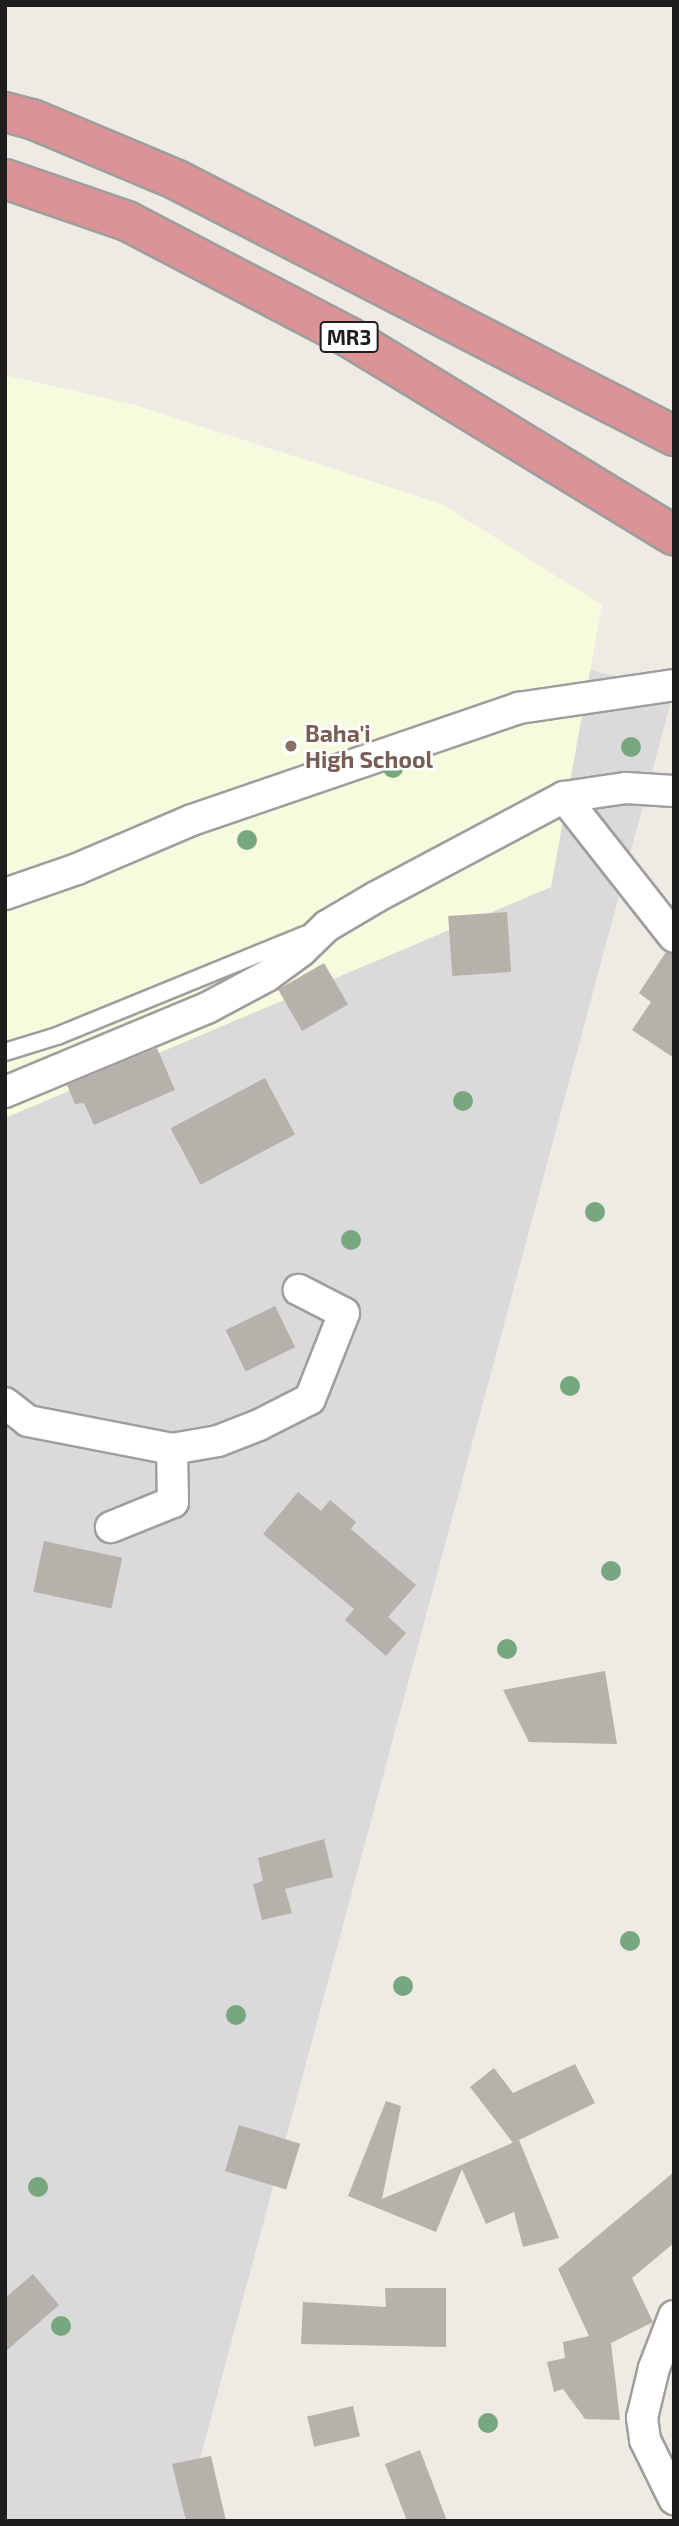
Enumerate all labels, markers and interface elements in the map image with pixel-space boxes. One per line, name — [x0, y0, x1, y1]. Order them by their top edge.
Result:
road number: MR3 — [319, 320, 379, 354]
place label: Baha'i High School — [305, 719, 433, 773]
marker: Baha'i High School — [283, 738, 299, 754]

